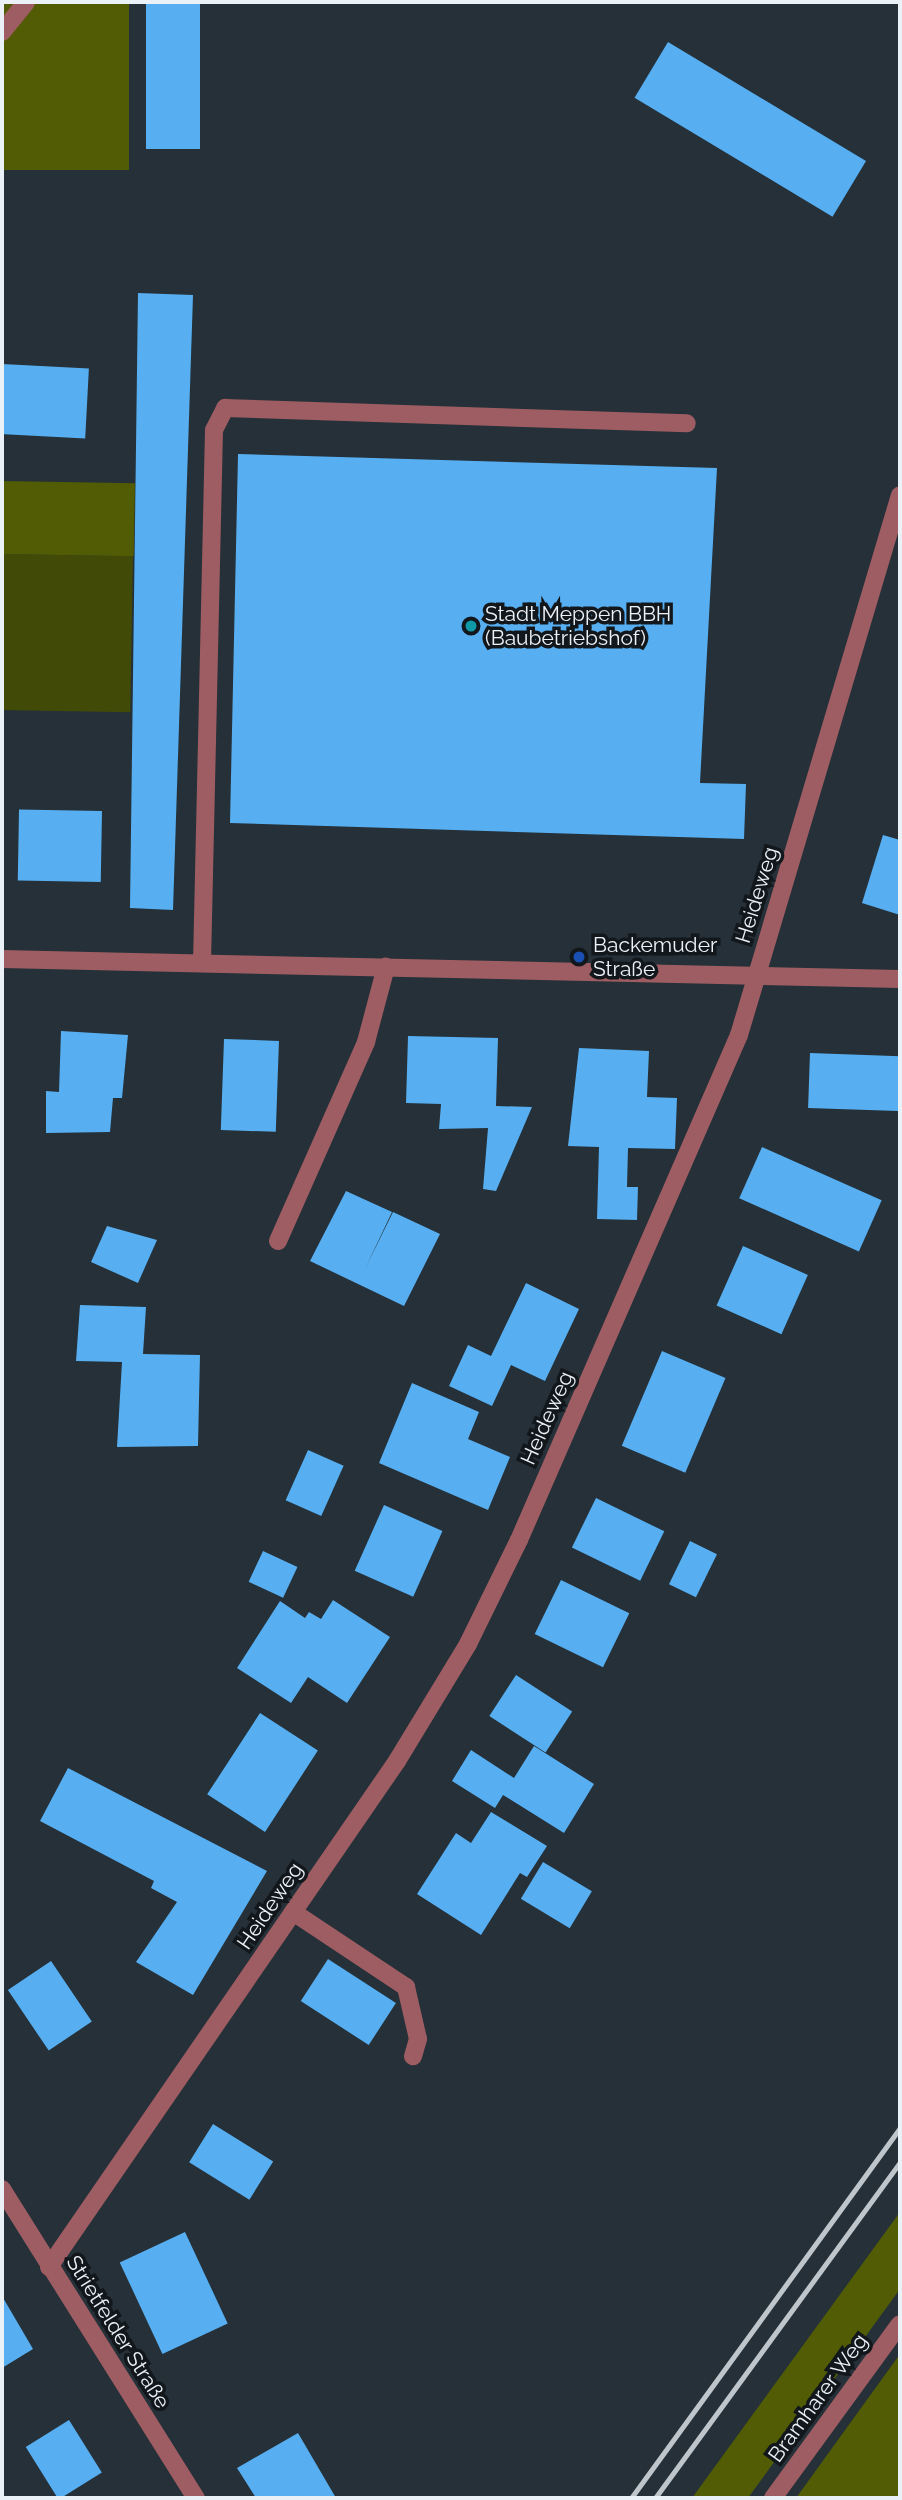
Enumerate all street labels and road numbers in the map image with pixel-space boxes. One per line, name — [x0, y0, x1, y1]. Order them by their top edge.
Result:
street label: Heideweg — [730, 844, 784, 946]
street label: Heideweg — [515, 1368, 579, 1468]
street label: Heideweg — [232, 1858, 308, 1954]
street label: Strietfelder Straße — [61, 2251, 175, 2413]
street label: Bramharer Weg — [763, 2328, 873, 2468]

